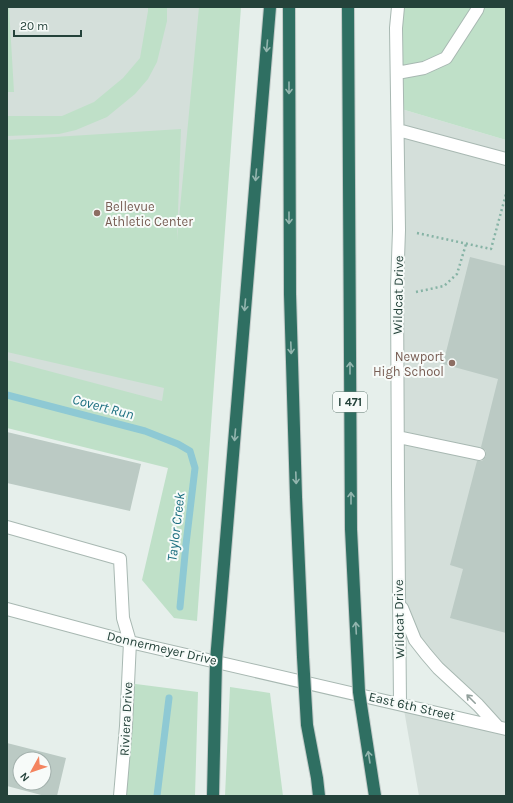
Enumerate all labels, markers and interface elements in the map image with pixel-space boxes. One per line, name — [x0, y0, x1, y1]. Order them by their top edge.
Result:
scale bar — [14, 12, 81, 38]
text: 20 m — [20, 19, 48, 33]
one-way arrow — [263, 39, 270, 52]
one-way arrow — [285, 81, 293, 94]
one-way arrow — [252, 168, 260, 181]
place label: Bellevue Athletic Center — [105, 199, 193, 229]
marker: Bellevue Athletic Center — [92, 208, 102, 218]
one-way arrow — [285, 211, 293, 224]
street label: Wildcat Drive — [390, 255, 406, 335]
one-way arrow — [242, 298, 249, 311]
one-way arrow — [288, 341, 295, 354]
place label: Newport High School — [373, 349, 444, 379]
marker: Newport High School — [447, 358, 457, 368]
one-way arrow — [346, 362, 354, 375]
water label: Covert Run — [70, 391, 136, 423]
road number: I 471 — [333, 392, 367, 412]
one-way arrow — [231, 428, 238, 441]
one-way arrow — [292, 471, 299, 484]
water label: Taylor Creek — [163, 491, 189, 562]
one-way arrow — [347, 492, 355, 505]
street label: Wildcat Drive — [391, 579, 407, 659]
one-way arrow — [352, 622, 360, 635]
street label: Donnermeyer Drive — [106, 628, 219, 668]
street label: Riviera Drive — [117, 681, 135, 756]
street label: East 6th Street — [367, 689, 457, 723]
one-way arrow — [466, 694, 476, 704]
north arrow — [12, 751, 52, 791]
one-way arrow — [365, 751, 373, 764]
text: N — [17, 770, 32, 784]

